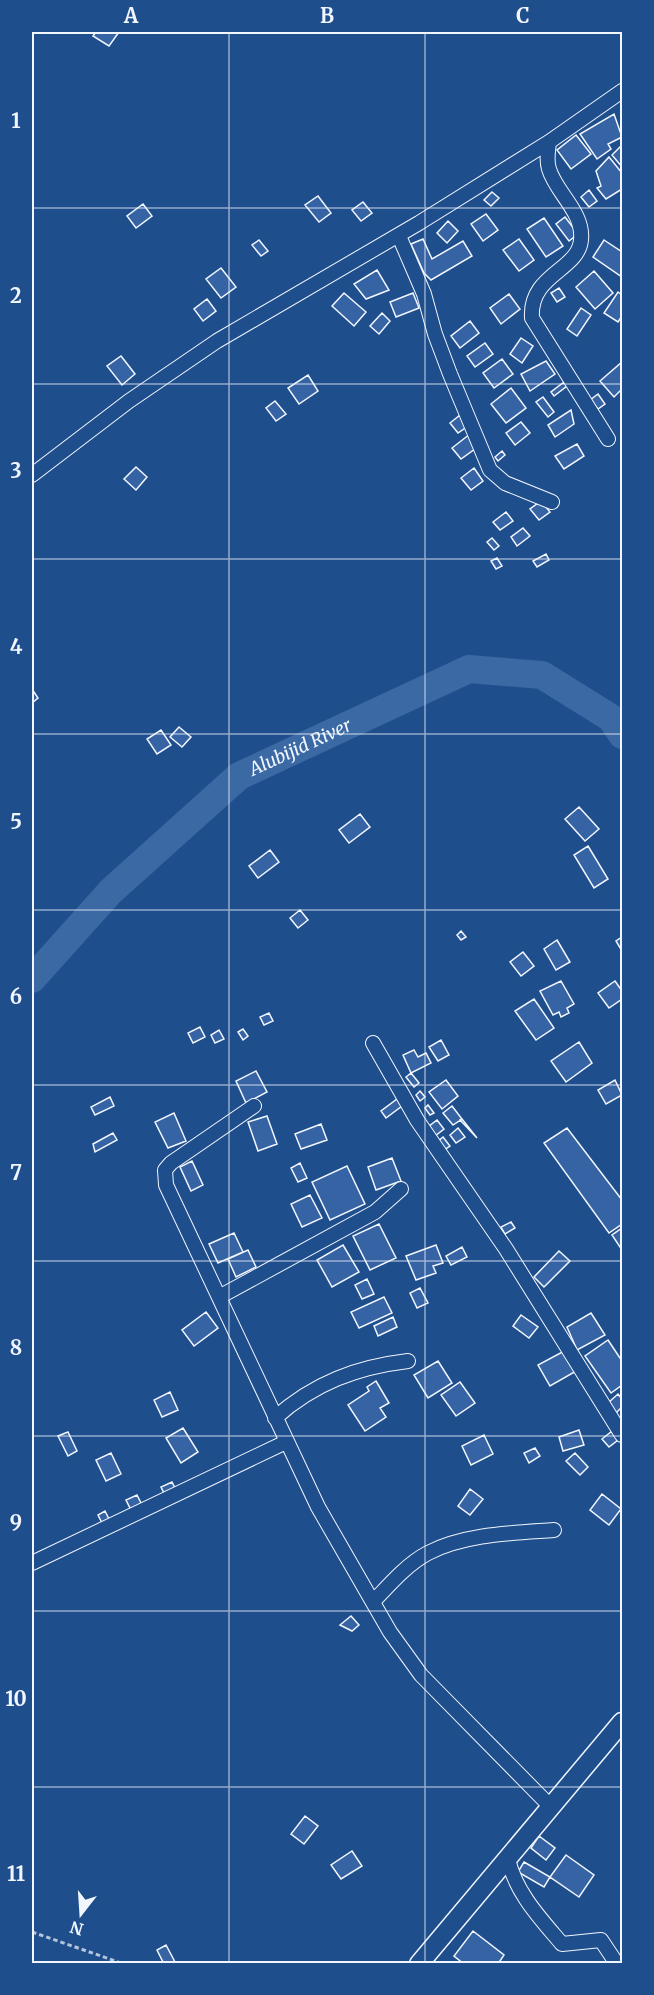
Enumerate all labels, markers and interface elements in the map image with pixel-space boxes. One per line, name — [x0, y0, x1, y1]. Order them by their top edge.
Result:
text: A — [123, 3, 139, 28]
text: B — [320, 3, 334, 28]
text: C — [516, 3, 530, 28]
text: 1 — [11, 108, 21, 133]
text: 2 — [10, 283, 22, 308]
text: 3 — [10, 458, 22, 483]
text: 4 — [10, 634, 23, 659]
water label: Alubijid River — [244, 713, 355, 781]
text: 5 — [10, 809, 22, 834]
text: 6 — [10, 984, 22, 1009]
text: 7 — [10, 1160, 22, 1185]
text: 8 — [10, 1335, 22, 1360]
text: 9 — [10, 1510, 22, 1535]
text: 10 — [5, 1686, 27, 1711]
text: 11 — [7, 1861, 25, 1886]
north arrow — [51, 1884, 111, 1944]
text: N — [67, 1917, 86, 1940]

